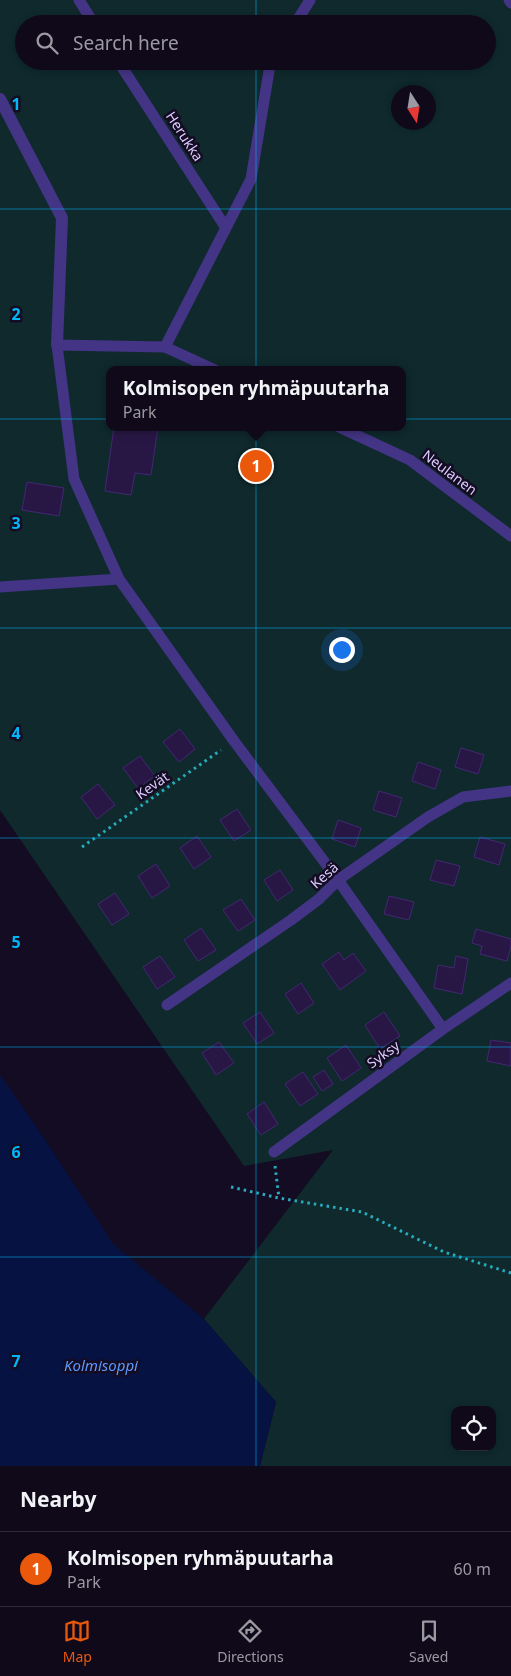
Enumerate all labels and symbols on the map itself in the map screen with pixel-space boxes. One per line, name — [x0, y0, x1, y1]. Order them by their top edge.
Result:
north arrow — [391, 85, 436, 130]
text: 1 — [11, 93, 21, 115]
street label: Herukka — [162, 108, 208, 164]
text: 2 — [11, 303, 21, 325]
street label: Neulanen — [419, 445, 481, 499]
pin: 1 — [240, 447, 272, 485]
text: 3 — [11, 512, 21, 534]
your location — [329, 637, 355, 663]
text: 4 — [11, 722, 21, 744]
street label: Kevät — [132, 767, 172, 803]
street label: Kesä — [306, 858, 342, 892]
text: 5 — [11, 931, 21, 953]
street label: Syksy — [363, 1035, 404, 1072]
text: 6 — [11, 1141, 21, 1163]
text: 7 — [11, 1350, 21, 1372]
water label: Kolmisoppi — [64, 1355, 139, 1375]

